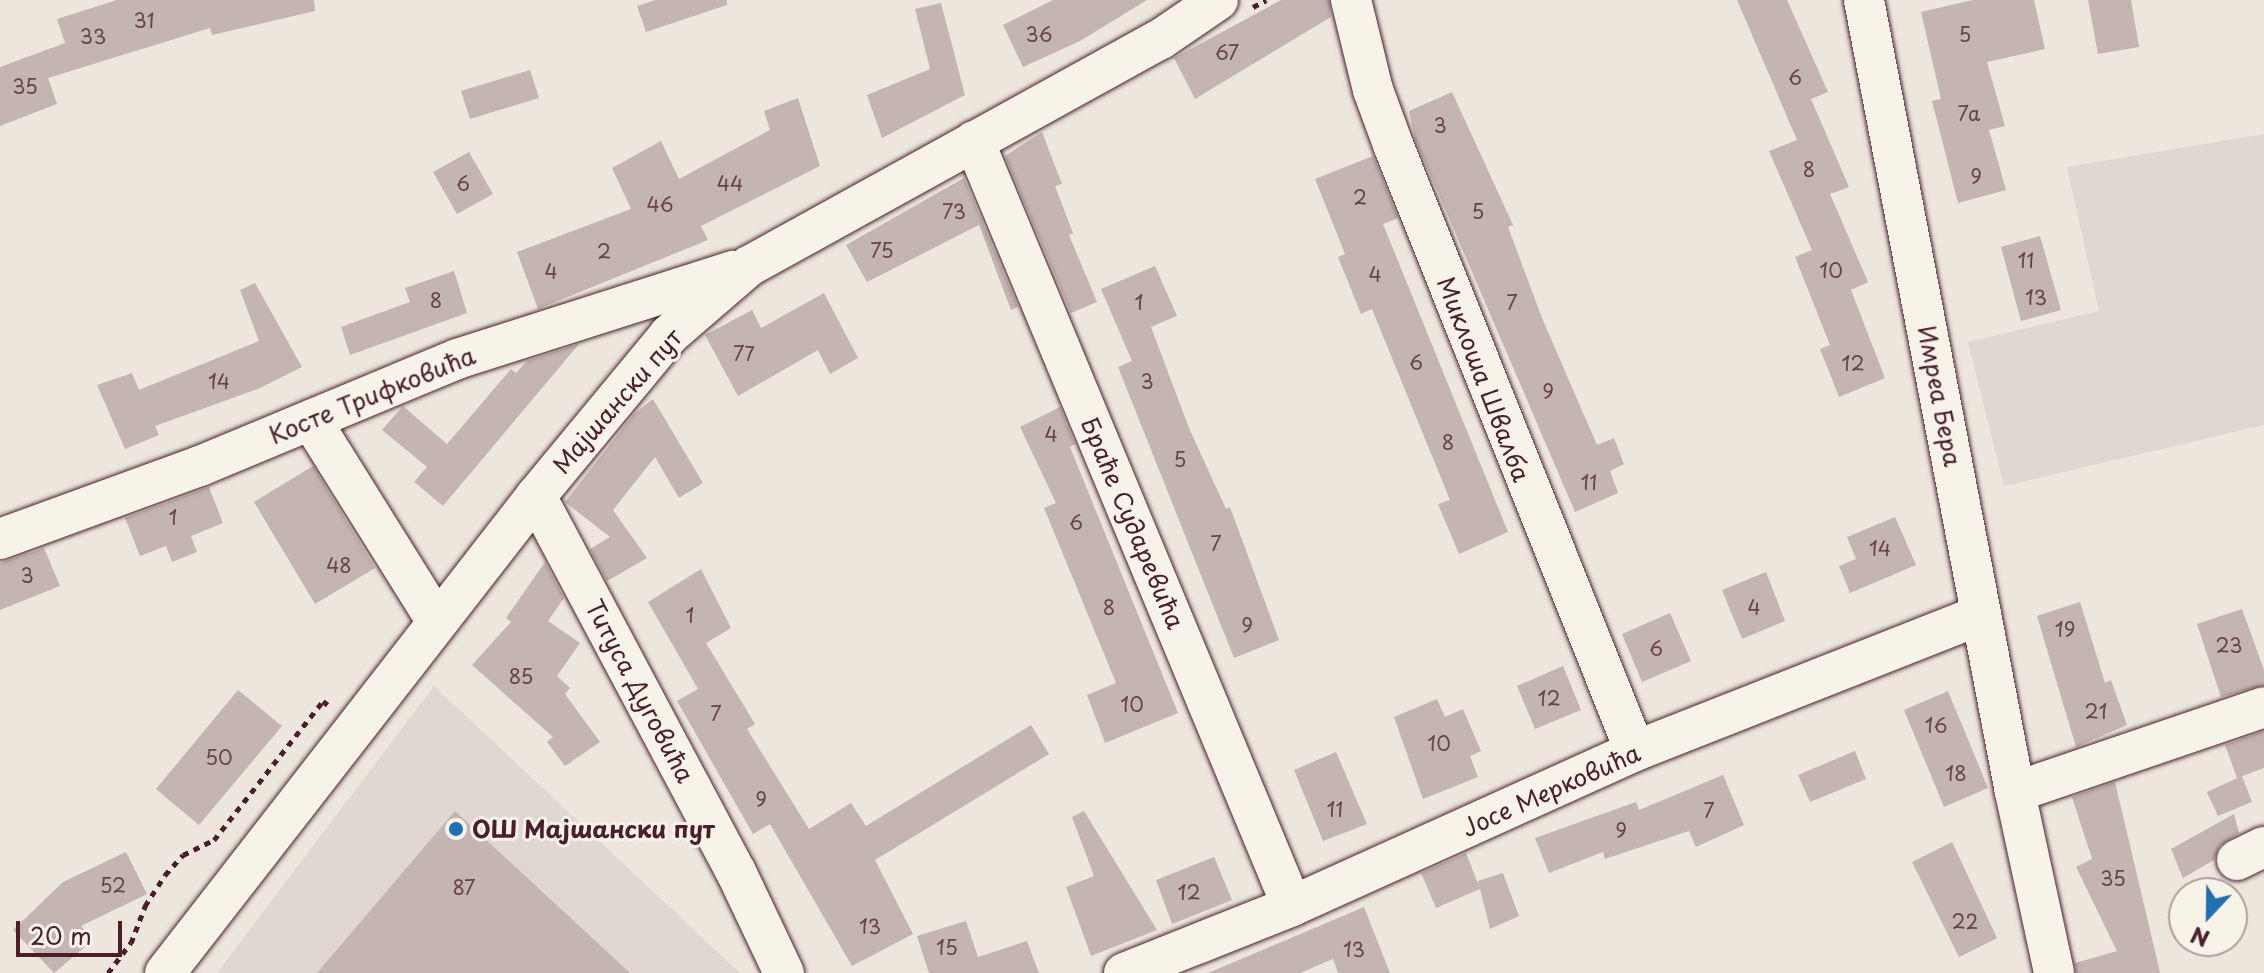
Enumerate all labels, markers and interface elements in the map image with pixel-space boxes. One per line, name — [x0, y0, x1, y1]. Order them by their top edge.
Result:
house number: 31 — [134, 8, 154, 32]
house number: 36 — [1025, 22, 1053, 46]
house number: 5 — [1959, 22, 1971, 46]
house number: 33 — [80, 24, 106, 48]
house number: 67 — [1215, 40, 1239, 64]
house number: 6 — [1788, 65, 1802, 89]
house number: 35 — [12, 74, 38, 98]
house number: 7a — [1958, 101, 1980, 125]
house number: 3 — [1433, 113, 1447, 137]
house number: 8 — [1803, 157, 1815, 181]
house number: 9 — [1970, 164, 1982, 188]
house number: 6 — [456, 171, 470, 195]
house number: 44 — [717, 171, 743, 195]
house number: 2 — [1353, 185, 1367, 209]
house number: 46 — [646, 192, 674, 216]
house number: 73 — [942, 199, 966, 223]
house number: 5 — [1472, 199, 1484, 223]
house number: 75 — [870, 238, 894, 262]
house number: 2 — [597, 239, 611, 263]
house number: 11 — [2018, 248, 2034, 272]
house number: 10 — [1819, 258, 1843, 282]
house number: 4 — [544, 259, 558, 283]
house number: 4 — [1368, 262, 1382, 286]
street label: Миклоша Швалба — [1432, 272, 1536, 486]
house number: 13 — [2025, 285, 2047, 309]
house number: 8 — [430, 288, 442, 312]
house number: 1 — [1135, 290, 1143, 314]
house number: 7 — [1506, 290, 1518, 314]
street label: Мајшански пут — [546, 322, 688, 480]
street label: Имреа Бера — [1912, 322, 1968, 470]
street label: Косте Трифковића — [265, 341, 479, 449]
house number: 77 — [733, 341, 755, 365]
house number: 6 — [1409, 350, 1423, 374]
house number: 12 — [1841, 351, 1865, 375]
house number: 14 — [208, 369, 230, 393]
house number: 3 — [1140, 369, 1154, 393]
house number: 9 — [1542, 379, 1554, 403]
street label: Браће Сударевића — [1075, 413, 1191, 633]
house number: 4 — [1044, 422, 1058, 446]
house number: 8 — [1442, 430, 1454, 454]
house number: 5 — [1174, 447, 1186, 471]
house number: 11 — [1581, 470, 1597, 494]
house number: 1 — [169, 505, 177, 529]
house number: 6 — [1069, 510, 1083, 534]
house number: 7 — [1210, 531, 1222, 555]
house number: 14 — [1869, 536, 1891, 560]
house number: 48 — [326, 553, 352, 577]
house number: 3 — [20, 563, 34, 587]
street label: Титуса Дуговића — [579, 594, 701, 788]
house number: 8 — [1103, 595, 1115, 619]
house number: 4 — [1747, 595, 1761, 619]
house number: 1 — [686, 603, 694, 627]
house number: 9 — [1241, 613, 1253, 637]
house number: 19 — [2055, 617, 2075, 641]
house number: 23 — [2215, 633, 2243, 657]
house number: 6 — [1649, 636, 1663, 660]
house number: 85 — [509, 664, 533, 688]
house number: 12 — [1537, 686, 1561, 710]
house number: 10 — [1120, 692, 1144, 716]
house number: 21 — [2084, 699, 2108, 723]
house number: 7 — [710, 701, 722, 725]
house number: 16 — [1925, 713, 1947, 737]
house number: 10 — [1427, 731, 1451, 755]
street label: Јосе Мерковића — [1457, 737, 1645, 843]
house number: 50 — [205, 745, 233, 769]
house number: 18 — [1945, 761, 1967, 785]
house number: 9 — [755, 787, 767, 811]
house number: 11 — [1327, 797, 1343, 821]
house number: 7 — [1703, 798, 1715, 822]
place label: ОШ Мајшански пут — [472, 815, 719, 843]
house number: 9 — [1615, 818, 1627, 842]
marker: ОШ Мајшански пут — [447, 820, 465, 838]
house number: 35 — [2100, 866, 2126, 890]
house number: 52 — [100, 873, 126, 897]
house number: 87 — [453, 875, 475, 899]
north arrow — [2168, 877, 2248, 957]
house number: 12 — [1177, 880, 1201, 904]
scale bar — [20, 905, 126, 955]
house number: 22 — [1952, 909, 1978, 933]
house number: 13 — [859, 914, 881, 938]
text: 20 m — [30, 917, 92, 953]
text: N — [2185, 919, 2214, 956]
house number: 15 — [936, 935, 958, 959]
house number: 13 — [1343, 937, 1365, 961]

